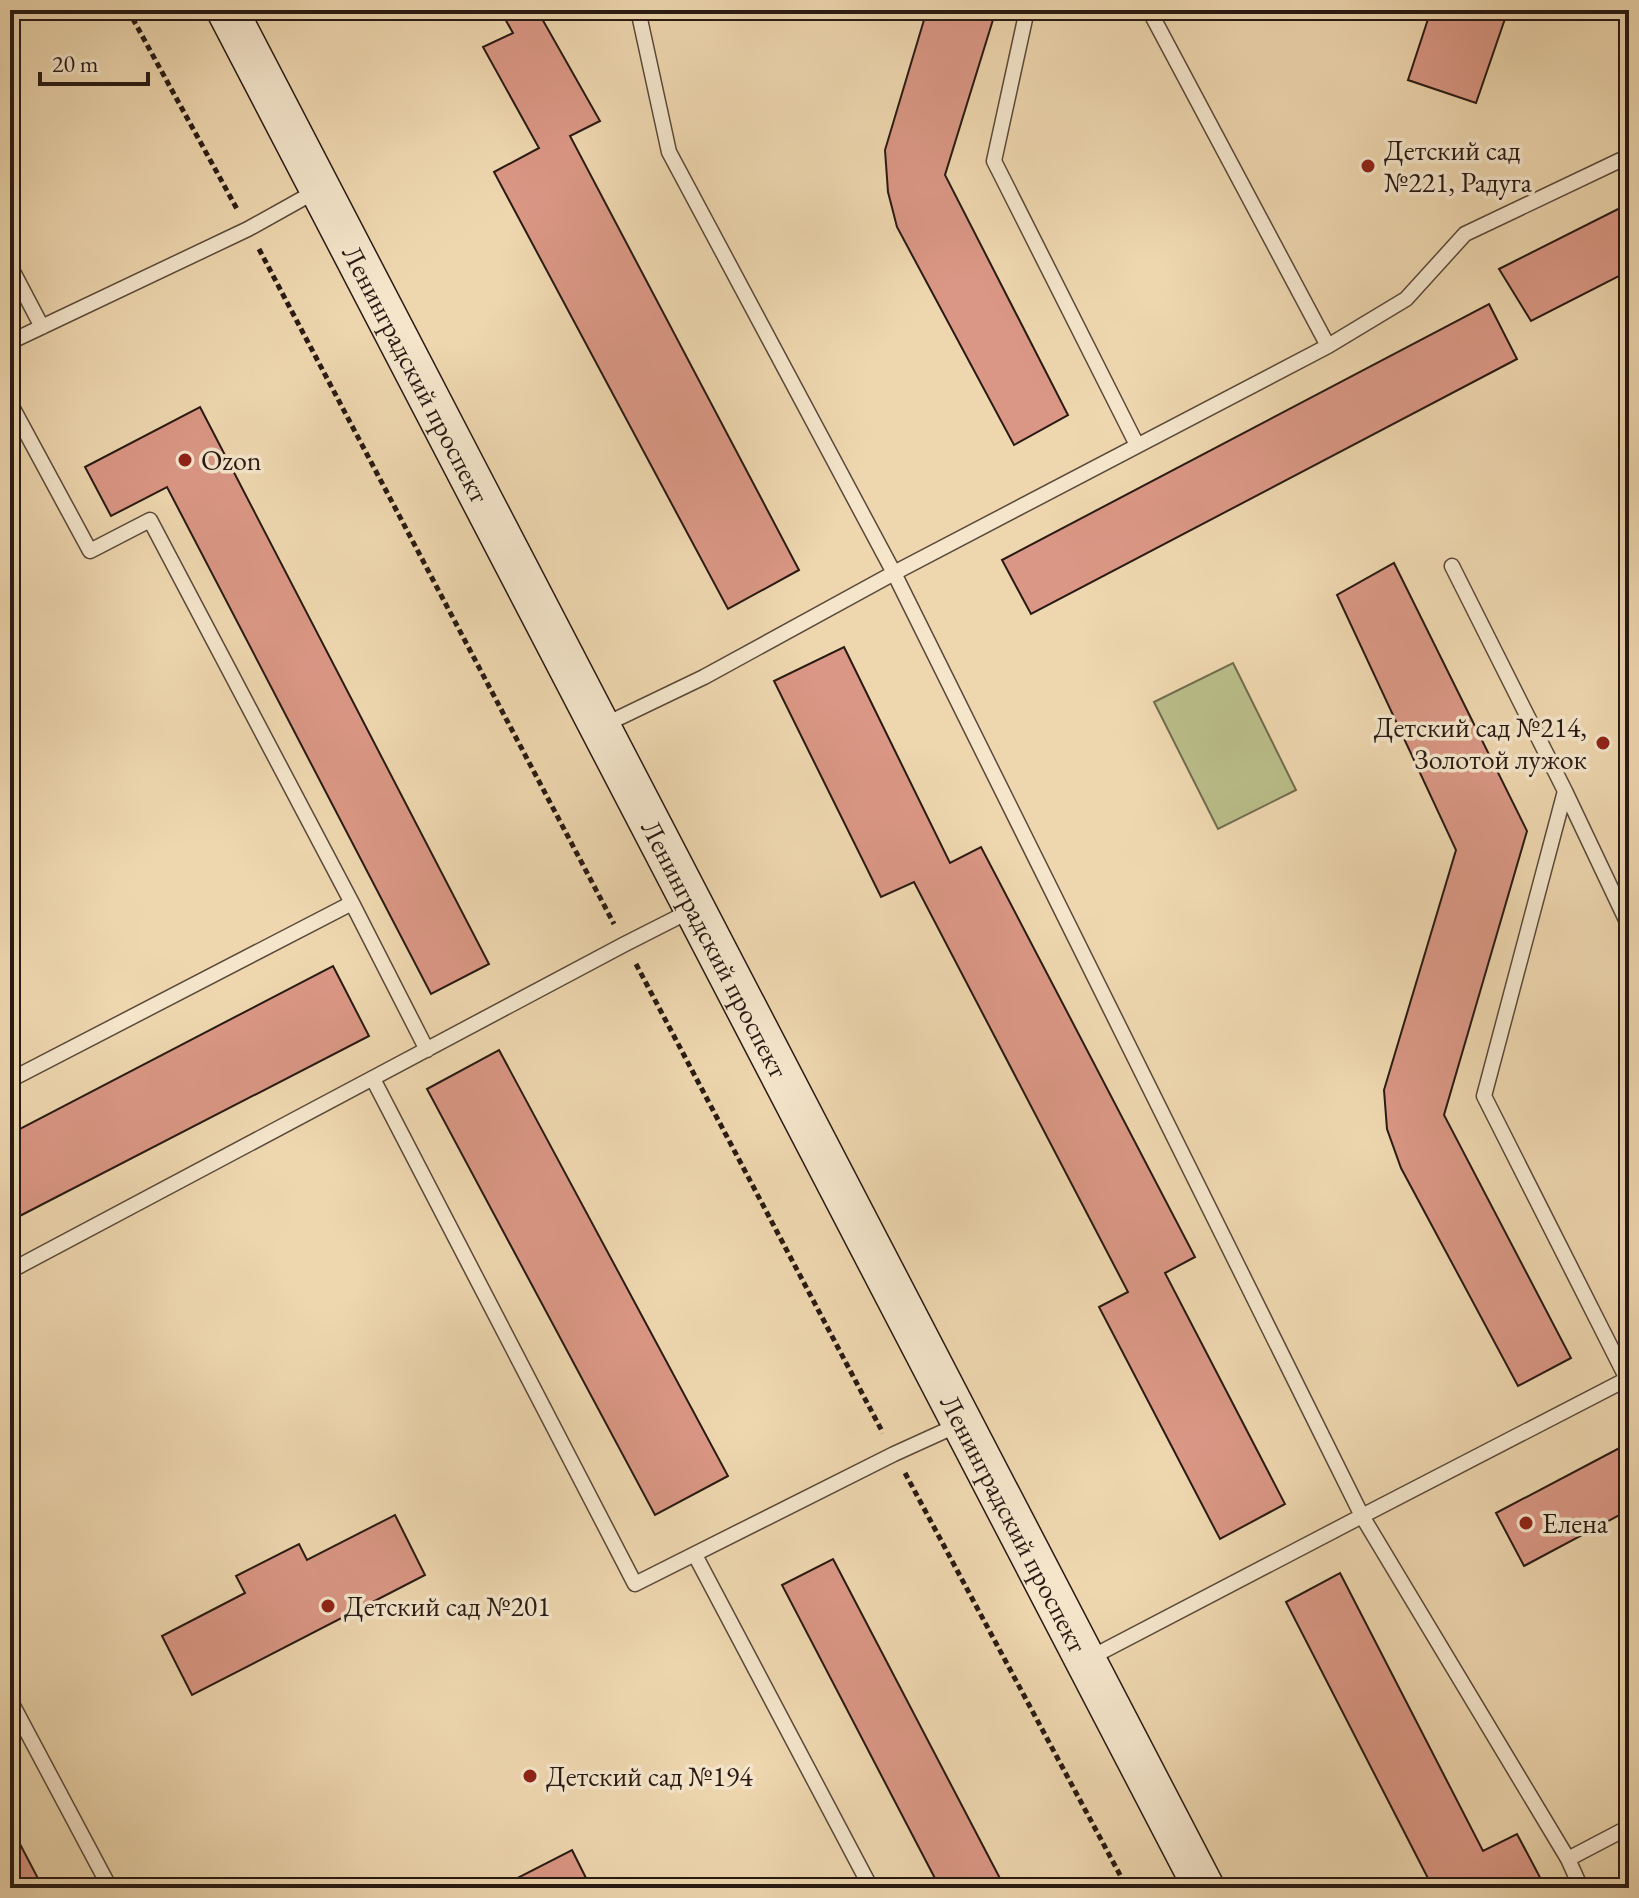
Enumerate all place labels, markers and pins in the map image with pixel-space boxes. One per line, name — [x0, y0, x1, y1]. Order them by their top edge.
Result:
place label: Детский сад №221, Радуга — [1384, 132, 1533, 200]
marker: Детский сад №221, Радуга — [1359, 157, 1377, 175]
place label: Ozon — [201, 442, 262, 478]
marker: Ozon — [176, 451, 194, 469]
place label: Детский сад №214, Золотой лужок — [1374, 709, 1587, 777]
marker: Детский сад №214, Золотой лужок — [1594, 734, 1612, 752]
place label: Елена — [1542, 1505, 1609, 1541]
marker: Елена — [1517, 1514, 1535, 1532]
place label: Детский сад №201 — [344, 1588, 551, 1624]
marker: Детский сад №201 — [319, 1597, 337, 1615]
place label: Детский сад №194 — [546, 1758, 753, 1794]
marker: Детский сад №194 — [521, 1767, 539, 1785]

